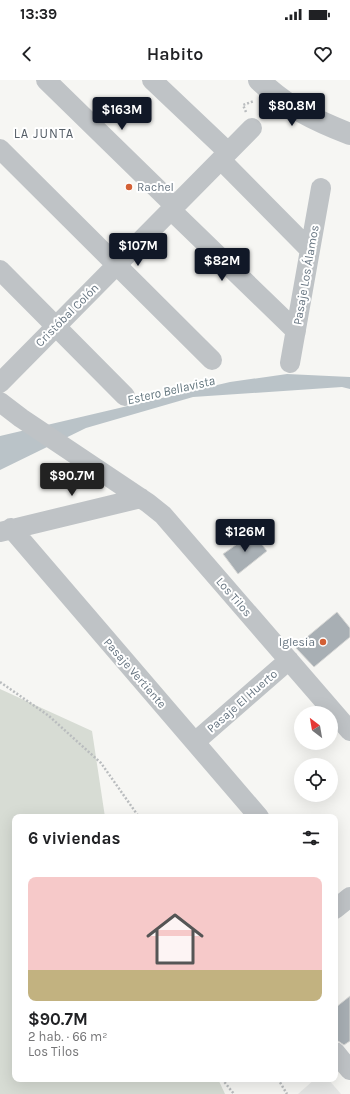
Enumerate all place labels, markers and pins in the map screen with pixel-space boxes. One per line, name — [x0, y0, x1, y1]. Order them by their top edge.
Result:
pin: $80.8M — [259, 93, 325, 127]
pin: $163M — [94, 97, 150, 131]
place label: Rachel — [137, 180, 174, 194]
marker: Rachel — [124, 182, 134, 192]
pin: $107M — [110, 233, 166, 267]
pin: $82M — [198, 248, 246, 282]
pin: $90.7M — [39, 463, 105, 497]
pin: $126M — [217, 519, 273, 553]
place label: Iglesia — [279, 635, 315, 649]
marker: Iglesia — [318, 637, 328, 647]

